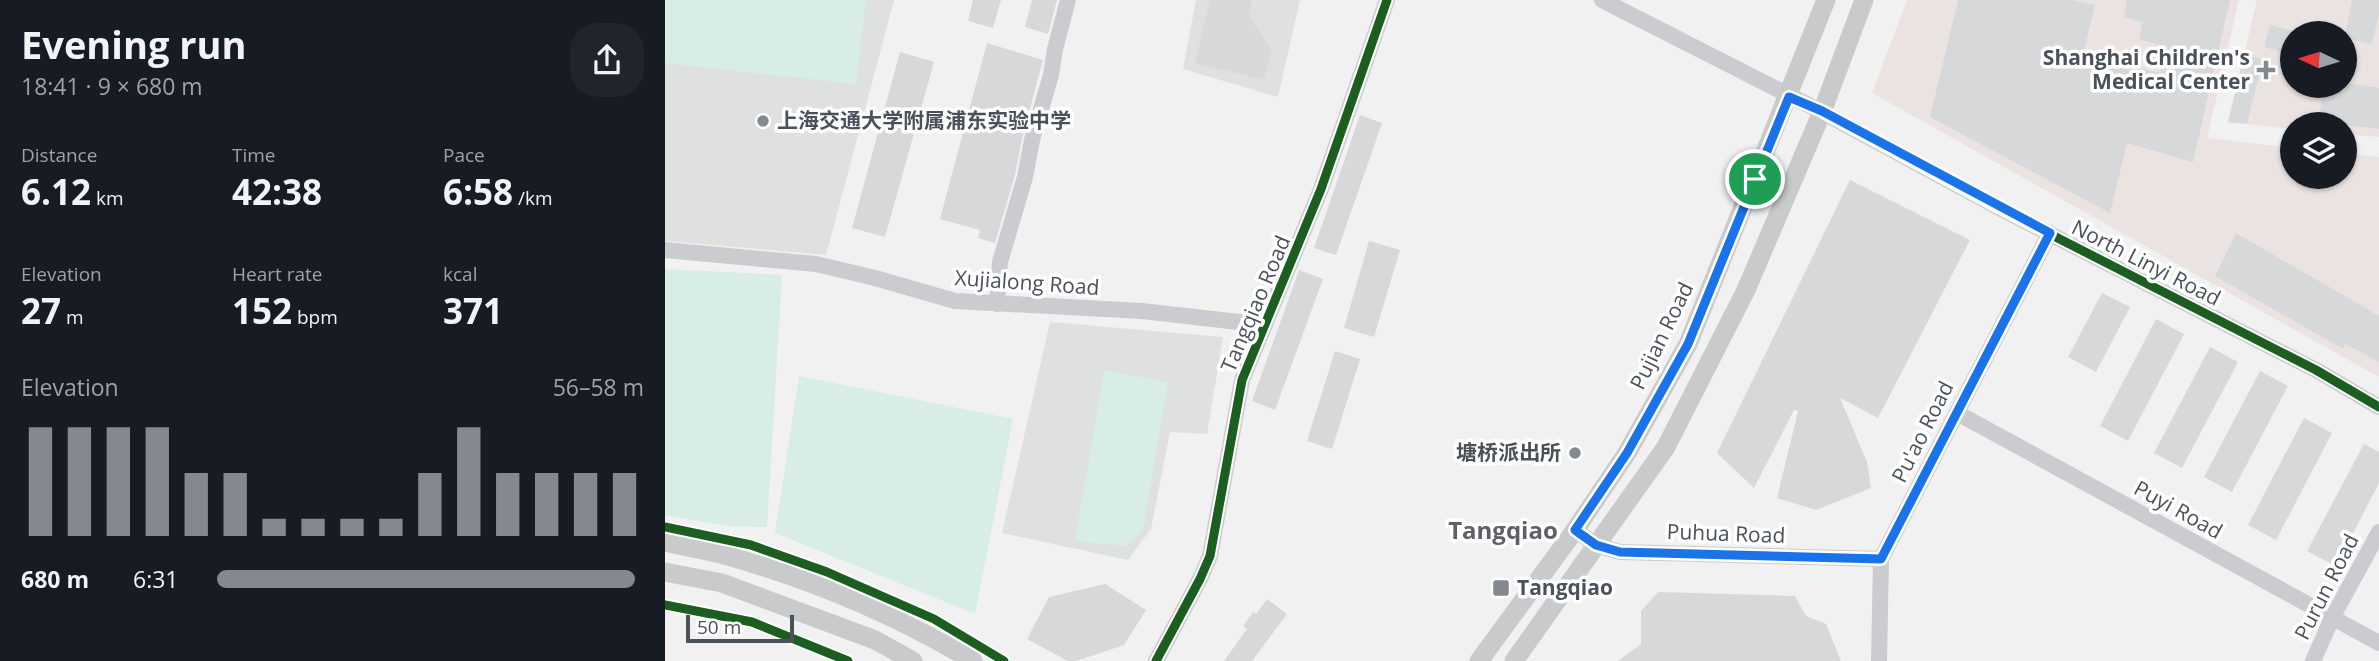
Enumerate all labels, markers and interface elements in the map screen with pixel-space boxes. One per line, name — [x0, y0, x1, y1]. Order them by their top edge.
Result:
text: Evening run — [21, 18, 246, 70]
north arrow — [2280, 21, 2357, 98]
map controls — [2280, 21, 2357, 189]
button: share — [570, 23, 644, 97]
place label: Shanghai Children's Medical Center — [2043, 43, 2250, 95]
marker: Shanghai Children's Medical Center — [2256, 60, 2276, 80]
text: 18:41 · 9 × 680 m — [21, 70, 203, 102]
place label: 上海交通大学附属浦东实验中学 — [777, 106, 1071, 134]
button: layers — [2280, 112, 2357, 189]
marker: 上海交通大学附属浦东实验中学 — [755, 113, 771, 129]
text: Distance — [21, 142, 97, 168]
text: Time — [232, 142, 276, 168]
text: Pace — [443, 142, 485, 168]
pin — [1725, 149, 1785, 209]
icon: arrive — [1736, 160, 1774, 198]
text: 6.12 — [21, 168, 91, 215]
text: 42:38 — [232, 168, 322, 215]
text: 6:58 — [443, 168, 513, 215]
text: km — [91, 185, 124, 211]
text: /km — [513, 185, 553, 211]
street label: North Linyi Road — [2067, 213, 2226, 312]
street label: Tangqiao Road — [1214, 231, 1296, 376]
text: Elevation — [21, 261, 102, 287]
text: Heart rate — [232, 261, 322, 287]
text: kcal — [443, 261, 477, 287]
street label: Xujialong Road — [954, 263, 1100, 301]
street label: Pujian Road — [1623, 277, 1699, 394]
text: 27 — [21, 287, 61, 334]
text: 152 — [232, 287, 292, 334]
text: 371 — [443, 287, 503, 334]
text: m — [61, 304, 84, 330]
text: bpm — [292, 304, 338, 330]
text: Elevation — [21, 371, 119, 403]
text: 56–58 m — [553, 371, 644, 403]
street label: Pu'ao Road — [1885, 376, 1960, 487]
place label: 塘桥派出所 — [1456, 438, 1561, 466]
marker: 塘桥派出所 — [1567, 445, 1583, 461]
street label: Puyi Road — [2129, 473, 2228, 545]
district label: Tangqiao — [1448, 513, 1558, 546]
street label: Puhua Road — [1666, 517, 1786, 549]
street label: Purun Road — [2287, 529, 2365, 644]
text: 680 m — [21, 563, 89, 595]
text: 6:31 — [133, 563, 179, 595]
place label: Tangqiao — [1517, 573, 1613, 601]
marker: Tangqiao — [1491, 578, 1511, 598]
scale bar — [686, 612, 795, 644]
text: 50 m — [697, 614, 741, 640]

